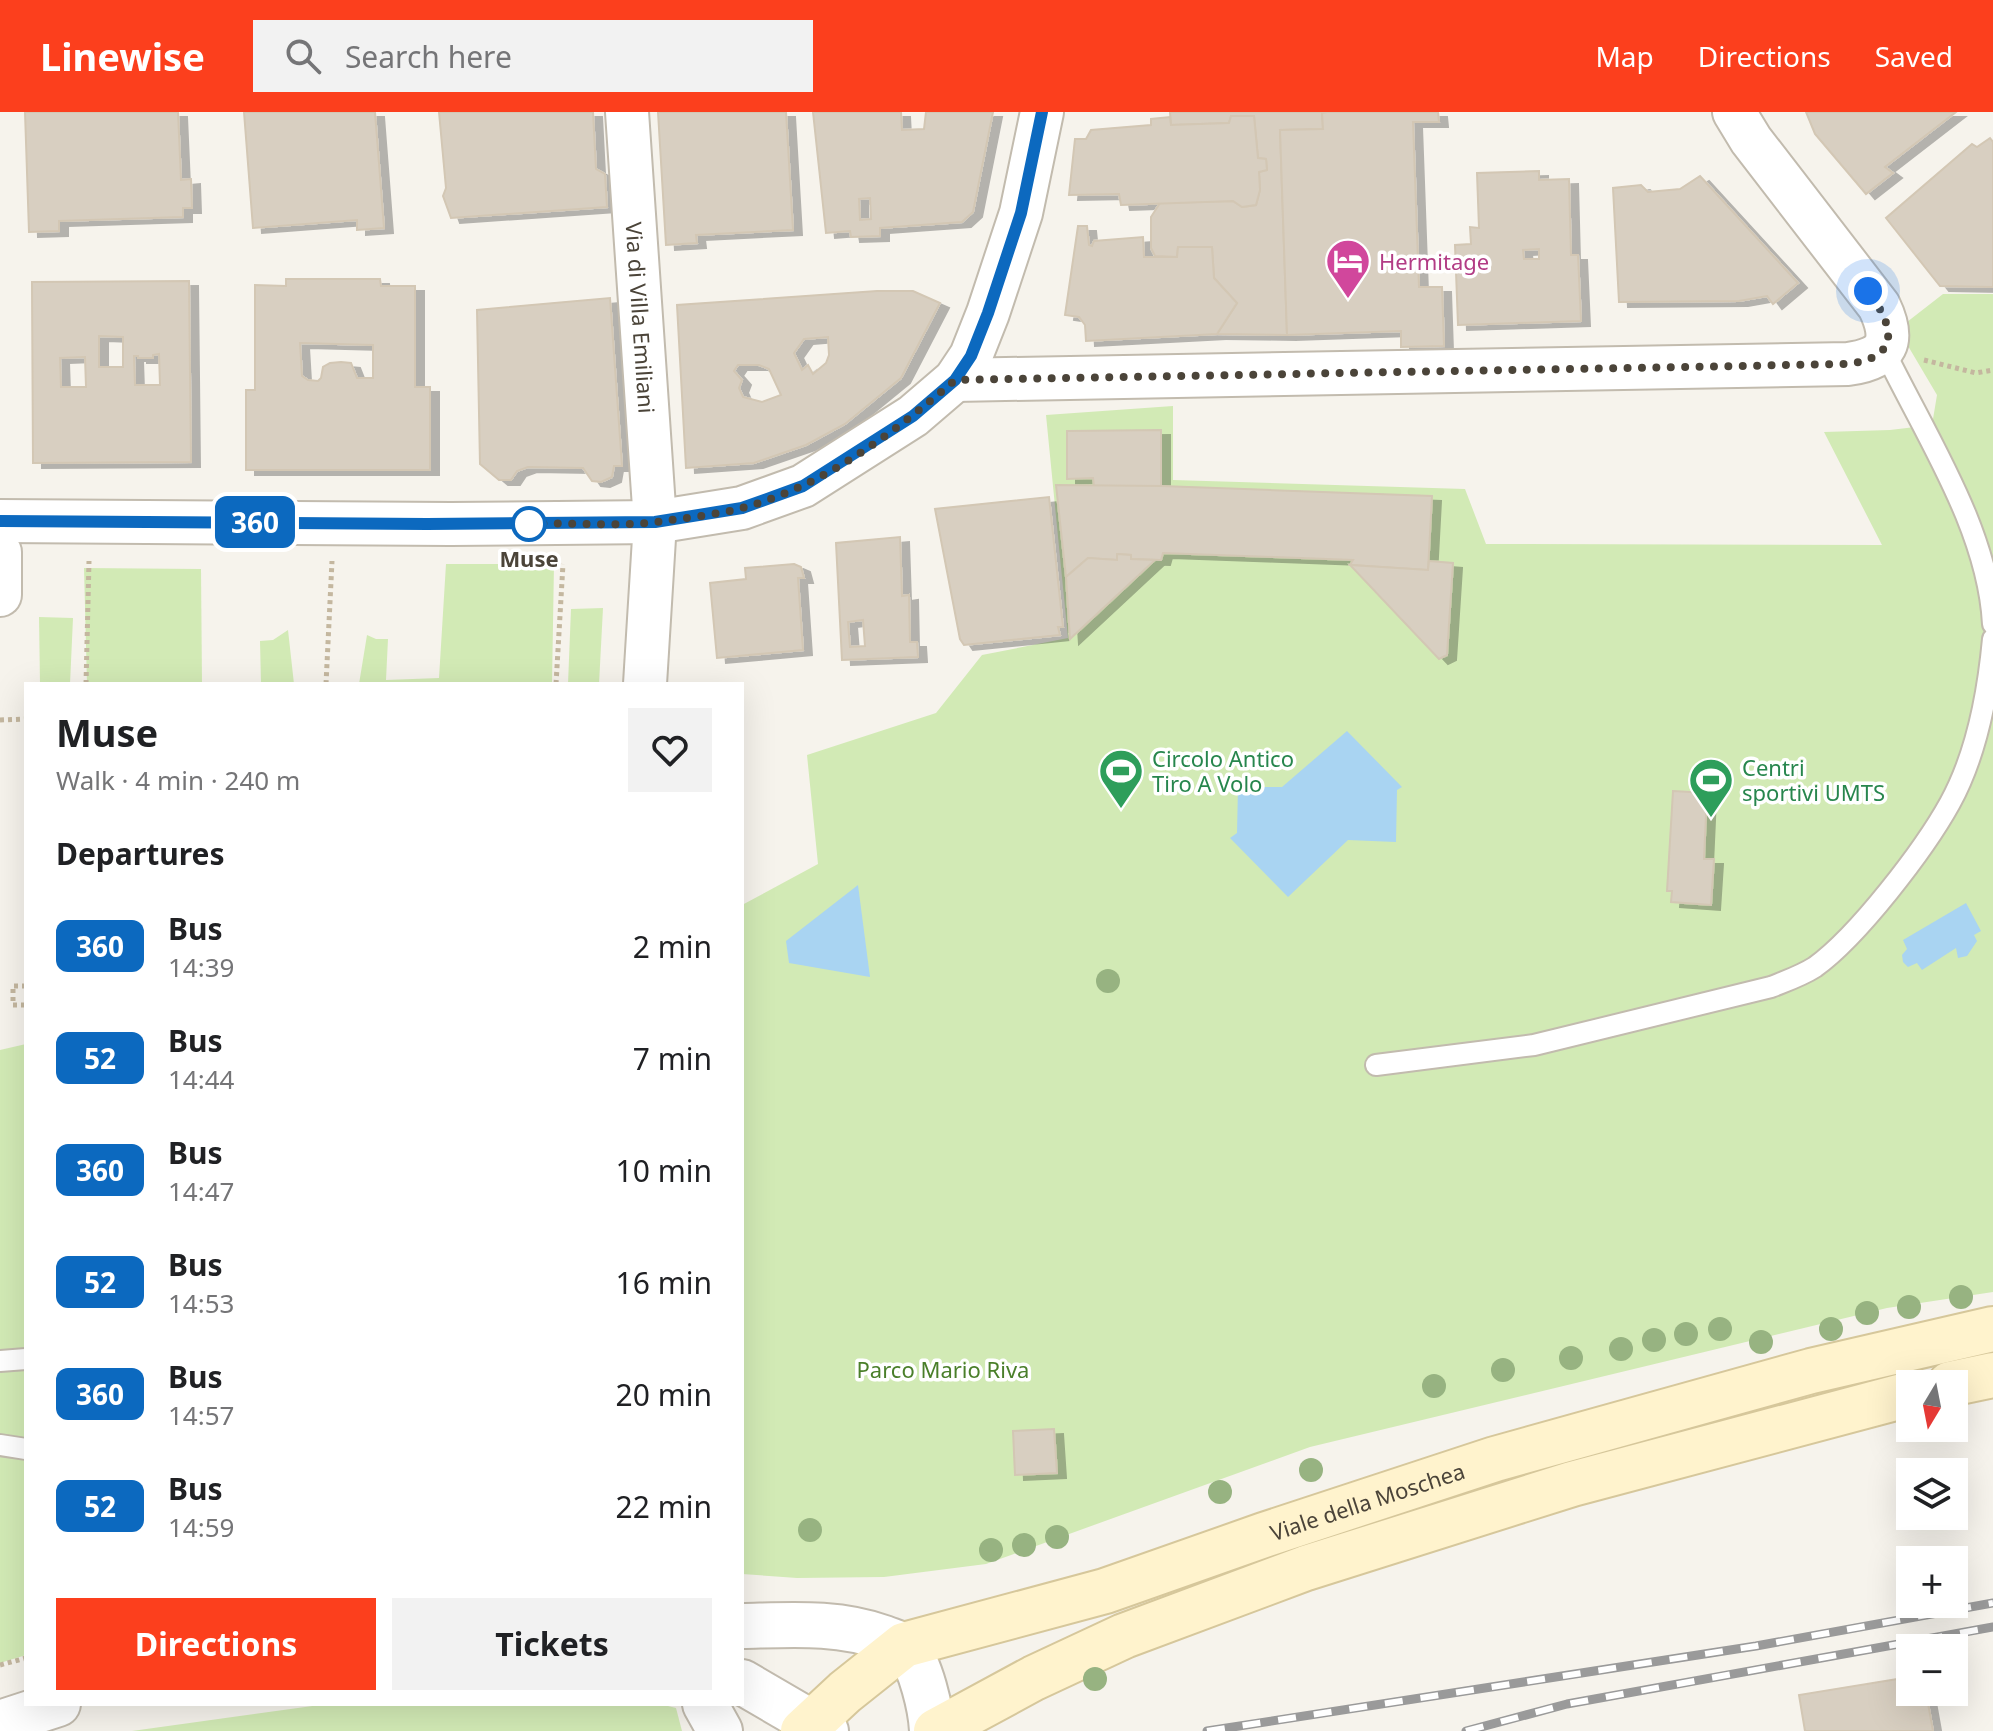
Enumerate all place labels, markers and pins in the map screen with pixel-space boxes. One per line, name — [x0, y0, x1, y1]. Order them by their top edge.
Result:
hotel icon: Hermitage — [1324, 237, 1372, 300]
place label: Hermitage — [1379, 246, 1489, 276]
marker: Muse — [512, 507, 546, 541]
place label: Muse — [499, 543, 559, 573]
place label: Circolo Antico Tiro A Volo — [1152, 743, 1294, 798]
sports icon: Circolo Antico Tiro A Volo — [1097, 747, 1145, 810]
place label: Centri sportivi UMTS — [1742, 752, 1885, 807]
sports icon: Centri sportivi UMTS — [1687, 756, 1735, 819]

